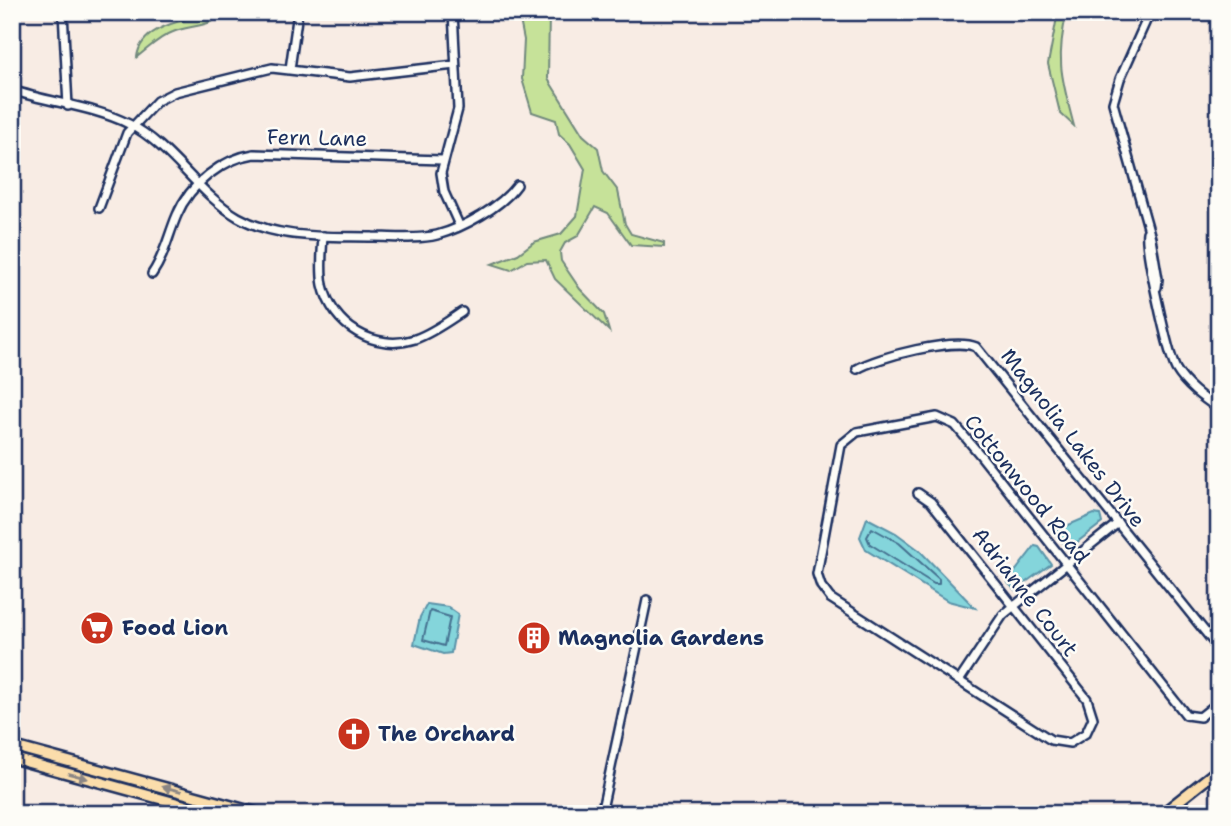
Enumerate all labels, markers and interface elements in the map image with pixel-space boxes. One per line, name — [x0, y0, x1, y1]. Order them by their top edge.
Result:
street label: Fern Lane — [267, 123, 367, 153]
street label: Magnolia Lakes Drive — [994, 343, 1152, 533]
street label: Cottonwood Road — [958, 409, 1096, 569]
street label: Adrianne Court — [966, 522, 1084, 662]
supermarket icon: Food Lion — [78, 609, 116, 647]
place label: Food Lion — [122, 614, 228, 642]
building icon: Magnolia Gardens — [515, 619, 553, 657]
place label: Magnolia Gardens — [558, 624, 764, 652]
church icon: The Orchard — [335, 715, 373, 753]
place label: The Orchard — [378, 720, 515, 748]
one-way arrow — [68, 772, 89, 782]
one-way arrow — [161, 784, 182, 794]

